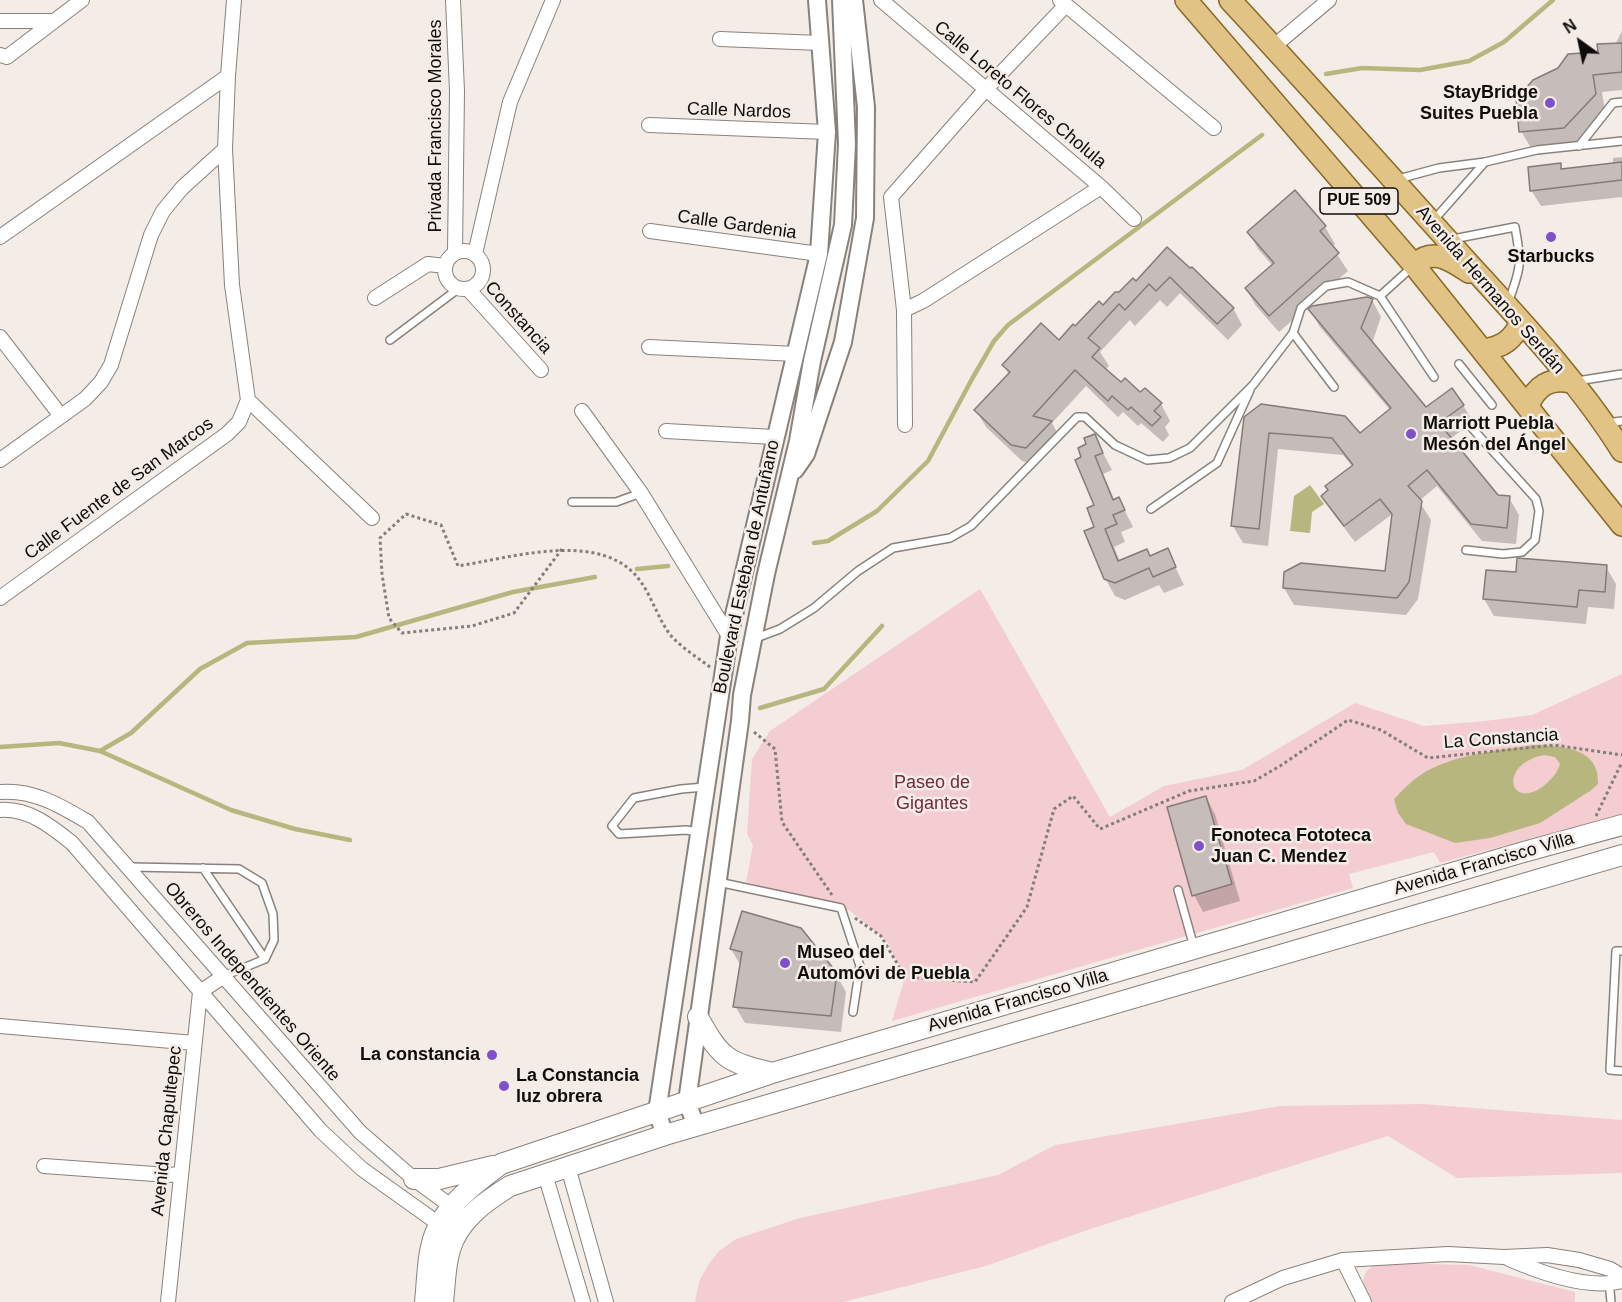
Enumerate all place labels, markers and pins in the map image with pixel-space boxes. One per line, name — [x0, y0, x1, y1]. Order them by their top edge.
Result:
place label: StayBridge Suites Puebla — [1420, 82, 1538, 124]
marker: StayBridge Suites Puebla — [1543, 96, 1557, 110]
marker: Starbucks — [1544, 230, 1558, 244]
place label: Starbucks — [1507, 246, 1595, 268]
place label: Marriott Puebla Mesón del Ángel — [1423, 413, 1566, 456]
marker: Marriott Puebla Mesón del Ángel — [1404, 427, 1418, 441]
place label: Fonoteca Fototeca Juan C. Mendez — [1211, 825, 1371, 868]
marker: Fonoteca Fototeca Juan C. Mendez — [1192, 839, 1206, 853]
place label: Museo del Automóvi de Puebla — [797, 942, 970, 984]
marker: Museo del Automóvi de Puebla — [778, 956, 792, 970]
place label: La constancia — [360, 1044, 480, 1066]
marker: La constancia — [485, 1048, 499, 1062]
place label: La Constancia luz obrera — [516, 1065, 639, 1108]
marker: La Constancia luz obrera — [497, 1079, 511, 1093]

